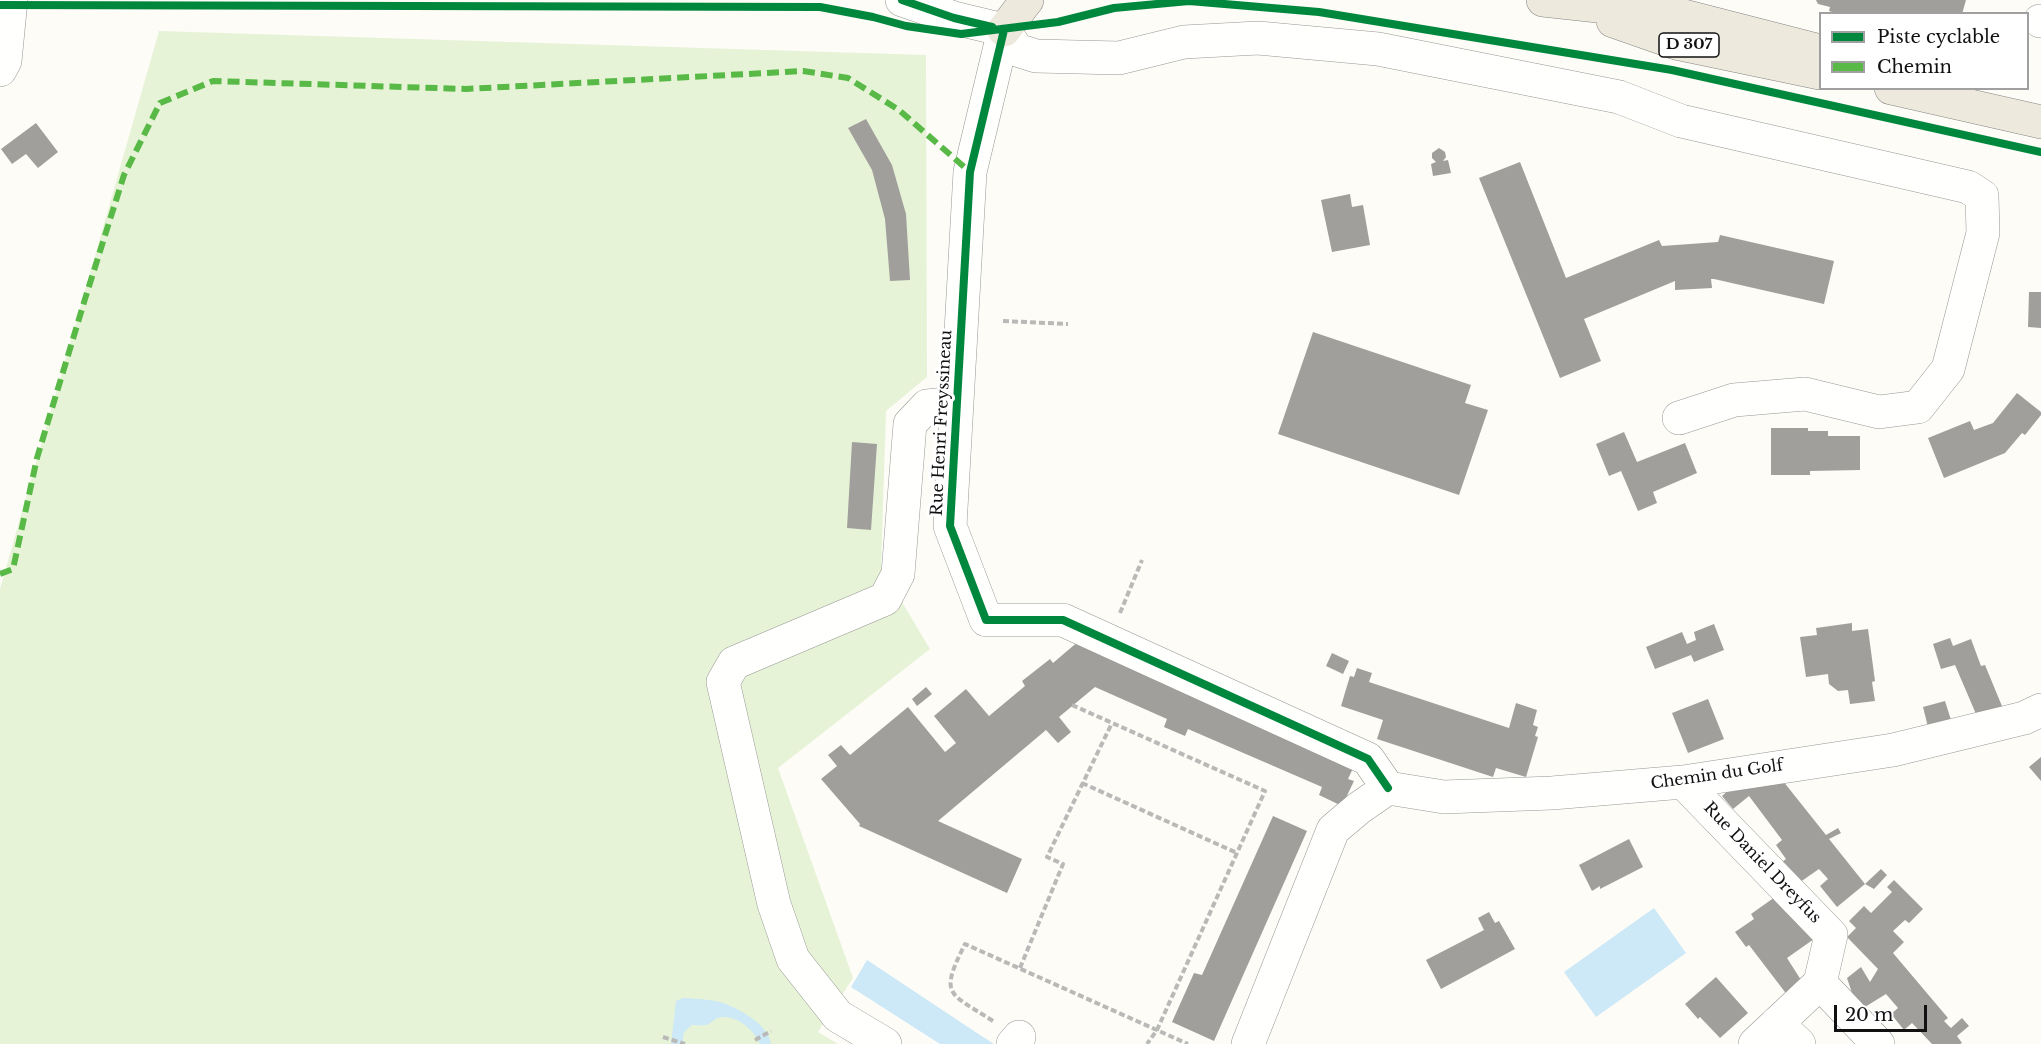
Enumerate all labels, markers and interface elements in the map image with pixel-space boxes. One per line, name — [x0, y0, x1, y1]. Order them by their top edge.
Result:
legend — [1819, 12, 2029, 90]
text: Piste cyclable — [1877, 26, 2000, 48]
road number: D 307 — [1659, 33, 1719, 57]
text: Chemin — [1877, 56, 1952, 78]
street label: Rue Henri Freyssineau — [928, 330, 956, 516]
street label: Chemin du Golf — [1650, 756, 1784, 794]
street label: Rue Daniel Dreyfus — [1699, 799, 1825, 927]
scale bar — [1837, 993, 1930, 1031]
text: 20 m — [1845, 1004, 1893, 1026]

